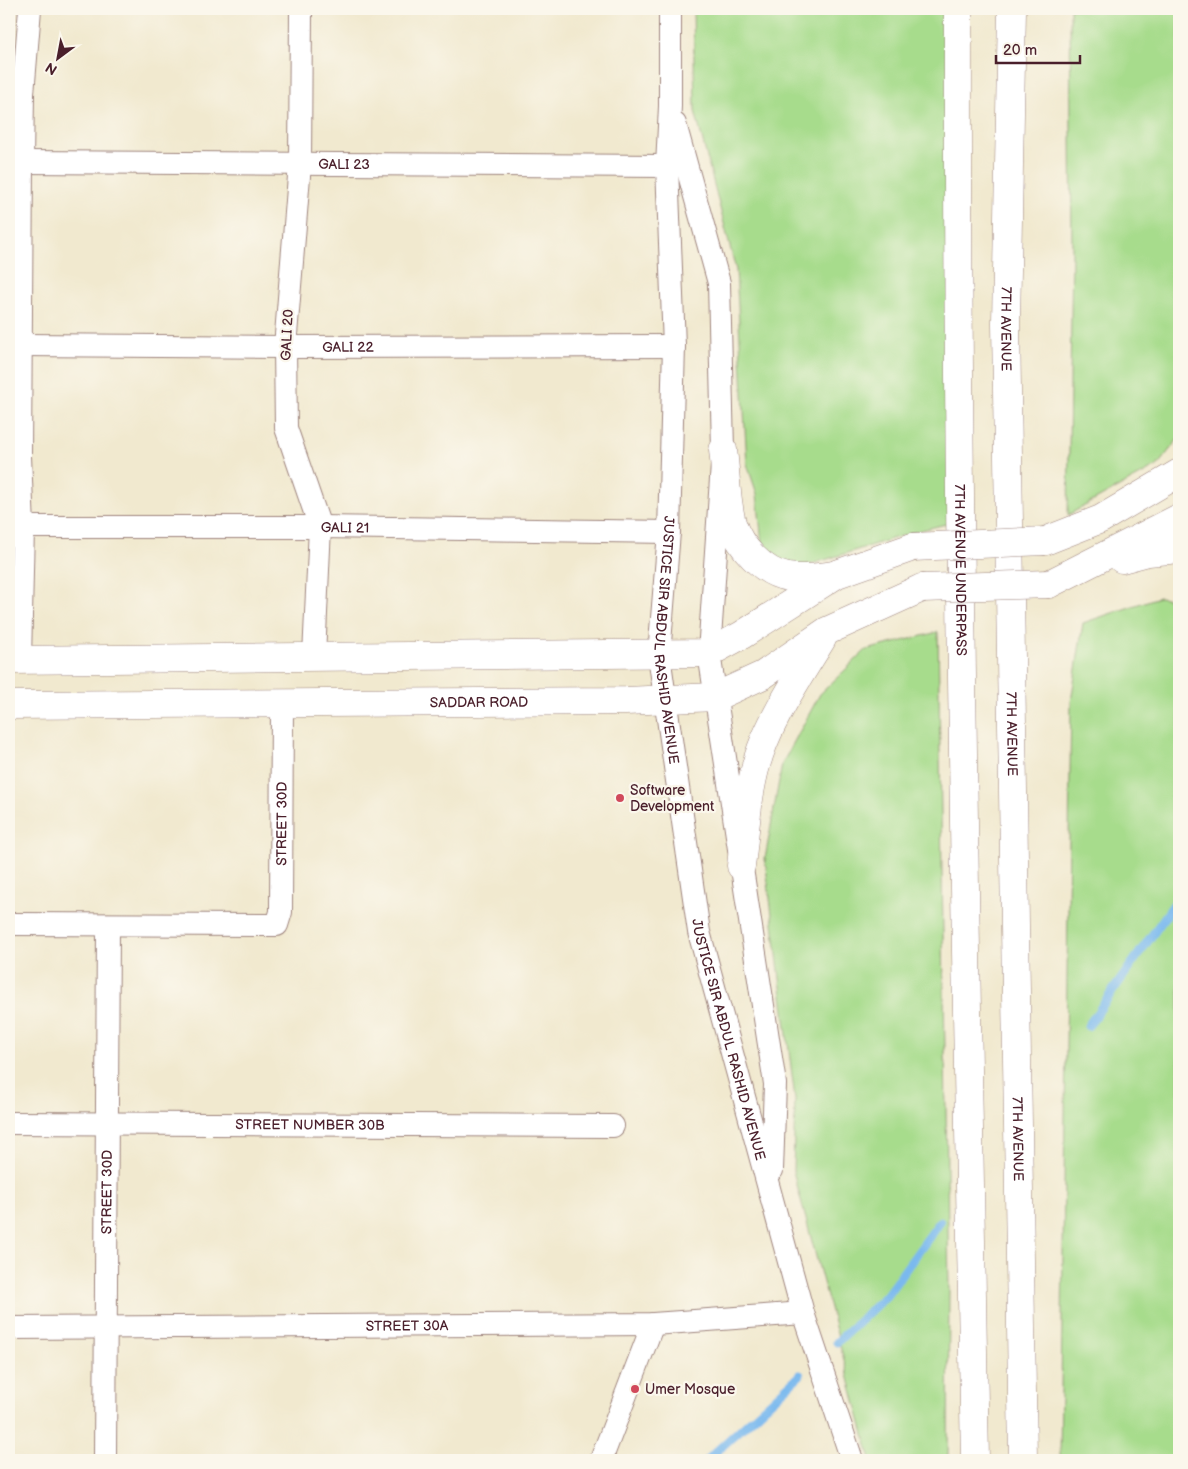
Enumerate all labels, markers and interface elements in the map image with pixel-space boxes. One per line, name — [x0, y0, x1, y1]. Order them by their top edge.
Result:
north arrow — [32, 32, 82, 82]
scale bar — [996, 32, 1079, 64]
text: 20 m — [1003, 41, 1037, 60]
text: N — [42, 59, 60, 79]
street label: GALI 23 — [318, 155, 370, 173]
street label: 7TH AVENUE — [997, 286, 1015, 371]
street label: GALI 20 — [277, 309, 297, 361]
street label: GALI 22 — [322, 338, 375, 355]
street label: 7TH AVENUE UNDERPASS — [951, 484, 970, 656]
street label: JUSTICE SIR ABDUL RASHID AVENUE — [650, 516, 683, 765]
street label: GALI 21 — [321, 519, 369, 536]
street label: 7TH AVENUE — [1003, 691, 1021, 776]
street label: SADDAR ROAD — [430, 693, 528, 711]
street label: STREET 30D — [273, 781, 290, 866]
place label: Software Development — [630, 782, 715, 815]
marker: Software Development — [614, 792, 626, 804]
street label: JUSTICE SIR ABDUL RASHID AVENUE — [689, 918, 769, 1162]
street label: 7TH AVENUE — [1009, 1096, 1027, 1181]
street label: STREET NUMBER 30B — [235, 1116, 385, 1133]
street label: STREET 30D — [98, 1150, 115, 1234]
street label: STREET 30A — [366, 1317, 449, 1334]
place label: Umer Mosque — [645, 1381, 735, 1398]
marker: Umer Mosque — [629, 1383, 641, 1395]

